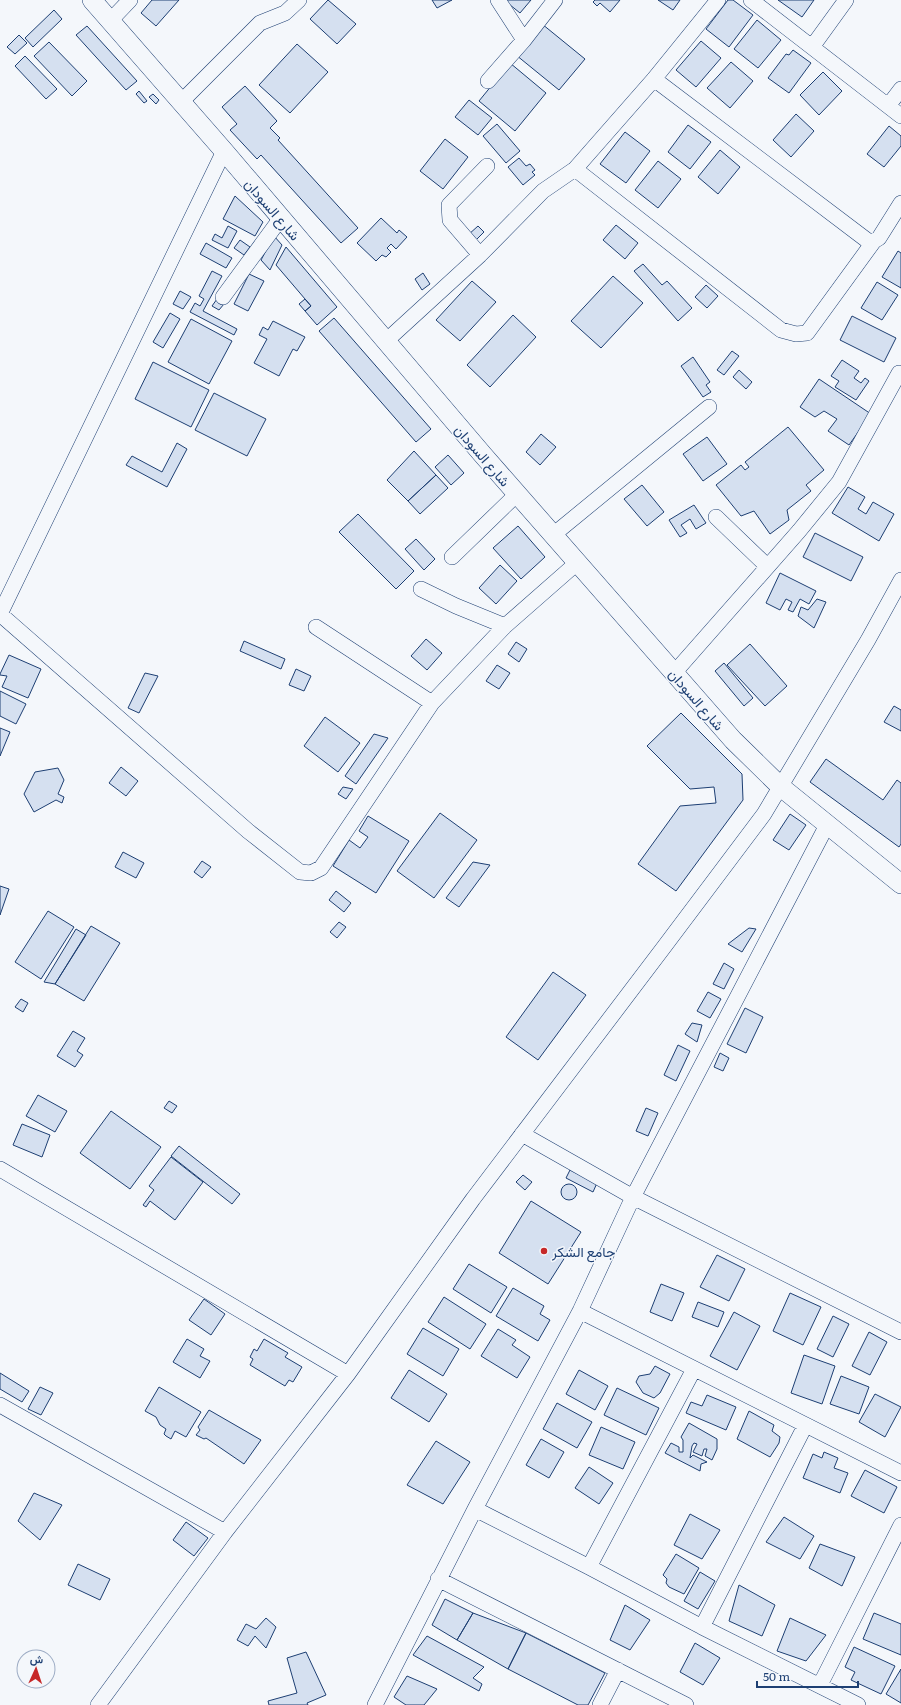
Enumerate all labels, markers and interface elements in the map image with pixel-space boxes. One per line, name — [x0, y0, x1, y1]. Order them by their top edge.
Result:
street label: شارع السودان — [239, 174, 305, 245]
street label: شارع السودان — [449, 420, 515, 491]
street label: شارع السودان — [663, 664, 729, 735]
place label: جامع الشكر — [551, 1241, 615, 1263]
marker: جامع الشكر — [539, 1246, 549, 1256]
north arrow — [16, 1649, 56, 1689]
text: ش — [30, 1650, 44, 1666]
scale bar — [757, 1663, 858, 1689]
text: 50 m — [763, 1667, 790, 1685]

